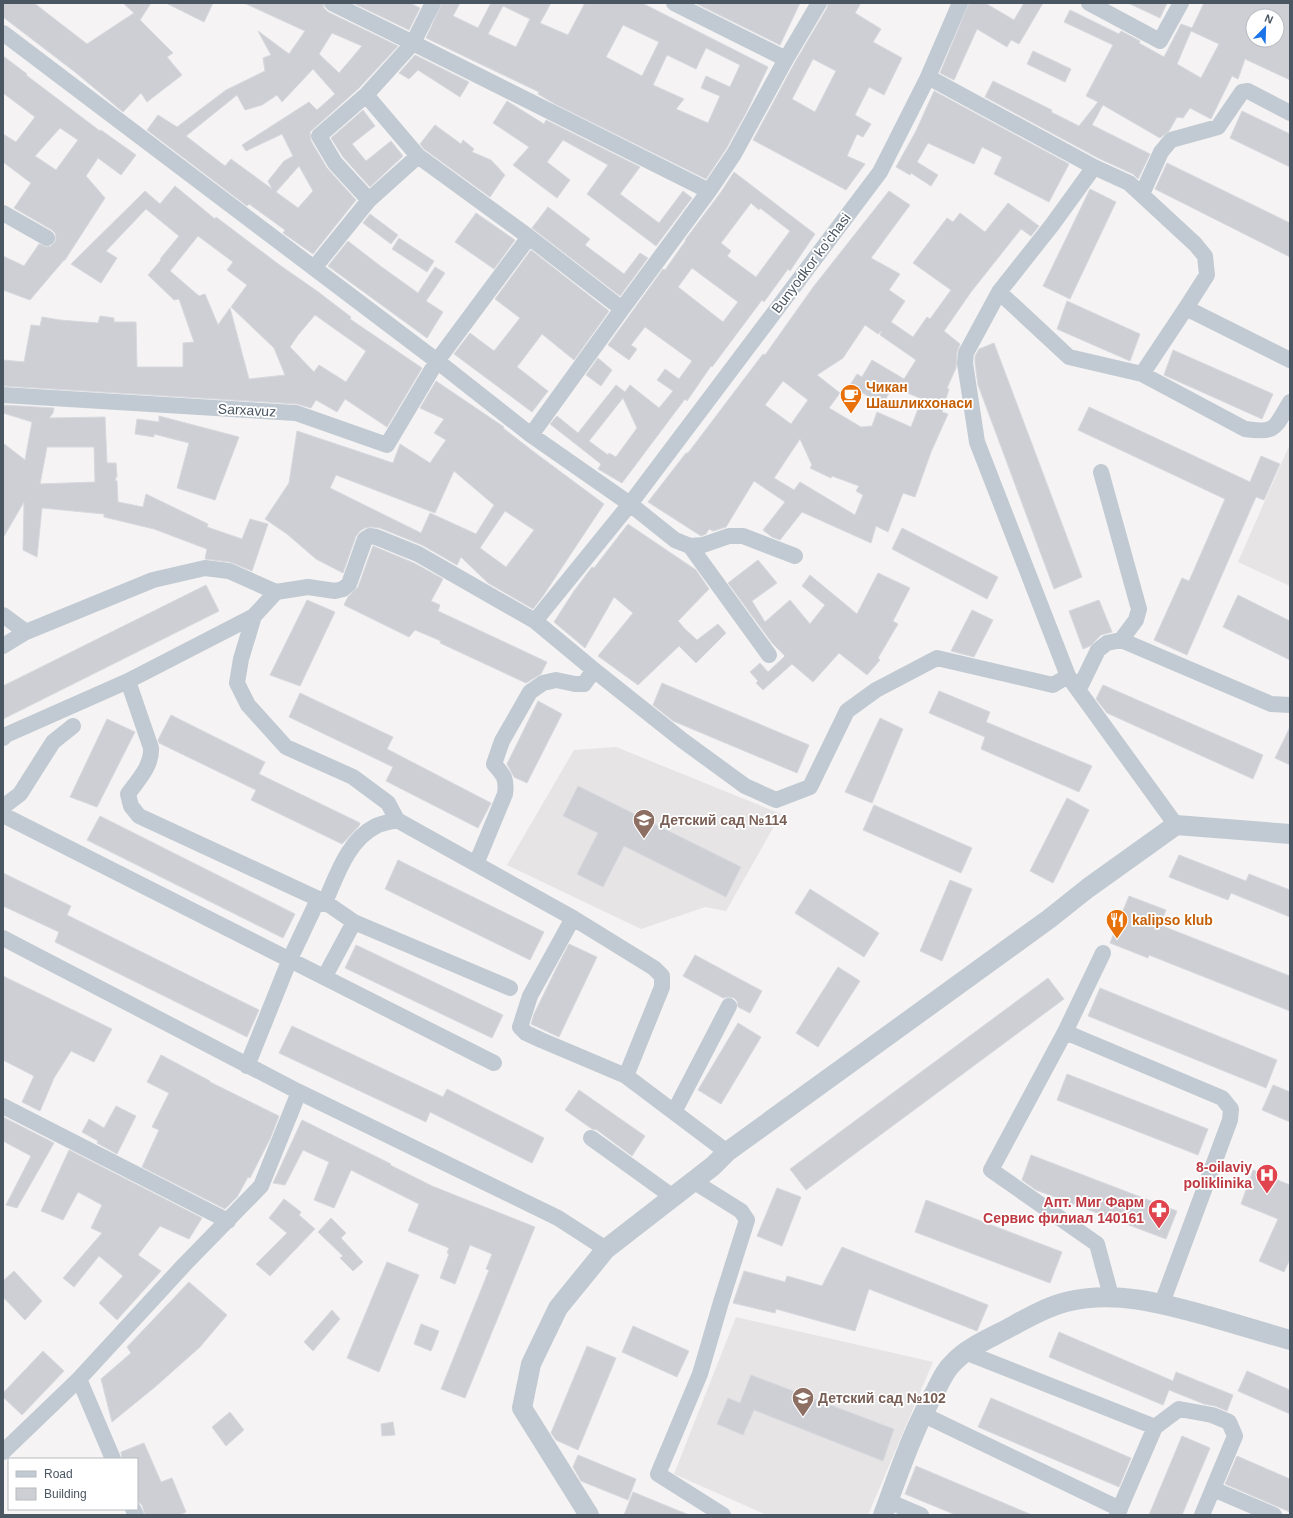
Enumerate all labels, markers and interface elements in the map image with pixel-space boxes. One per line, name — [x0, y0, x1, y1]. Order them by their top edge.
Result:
north arrow — [1245, 8, 1285, 48]
text: N — [1263, 12, 1275, 26]
street label: Bunyodkor ko'chasi — [768, 210, 854, 316]
place label: Чикан Шашликхонаси — [866, 379, 973, 411]
cafe icon: Чикан Шашликхонаси — [838, 382, 864, 415]
street label: Sarxavuz — [217, 400, 277, 420]
school or university icon: Детский сад №114 — [631, 807, 657, 840]
place label: Детский сад №114 — [660, 812, 787, 828]
restaurant icon: kalipso klub — [1104, 907, 1130, 940]
place label: kalipso klub — [1132, 912, 1213, 928]
place label: 8-oilaviy poliklinika — [1184, 1159, 1252, 1191]
hospital icon: 8-oilaviy poliklinika — [1254, 1162, 1280, 1195]
place label: Апт. Миг Фарм Сервис филиал 140161 — [983, 1194, 1144, 1226]
pharmacy icon: Апт. Миг Фарм Сервис филиал 140161 — [1146, 1197, 1172, 1230]
school or university icon: Детский сад №102 — [790, 1385, 816, 1418]
place label: Детский сад №102 — [818, 1390, 946, 1406]
legend — [8, 1458, 138, 1510]
text: Road — [44, 1467, 73, 1481]
text: Building — [44, 1487, 87, 1501]

